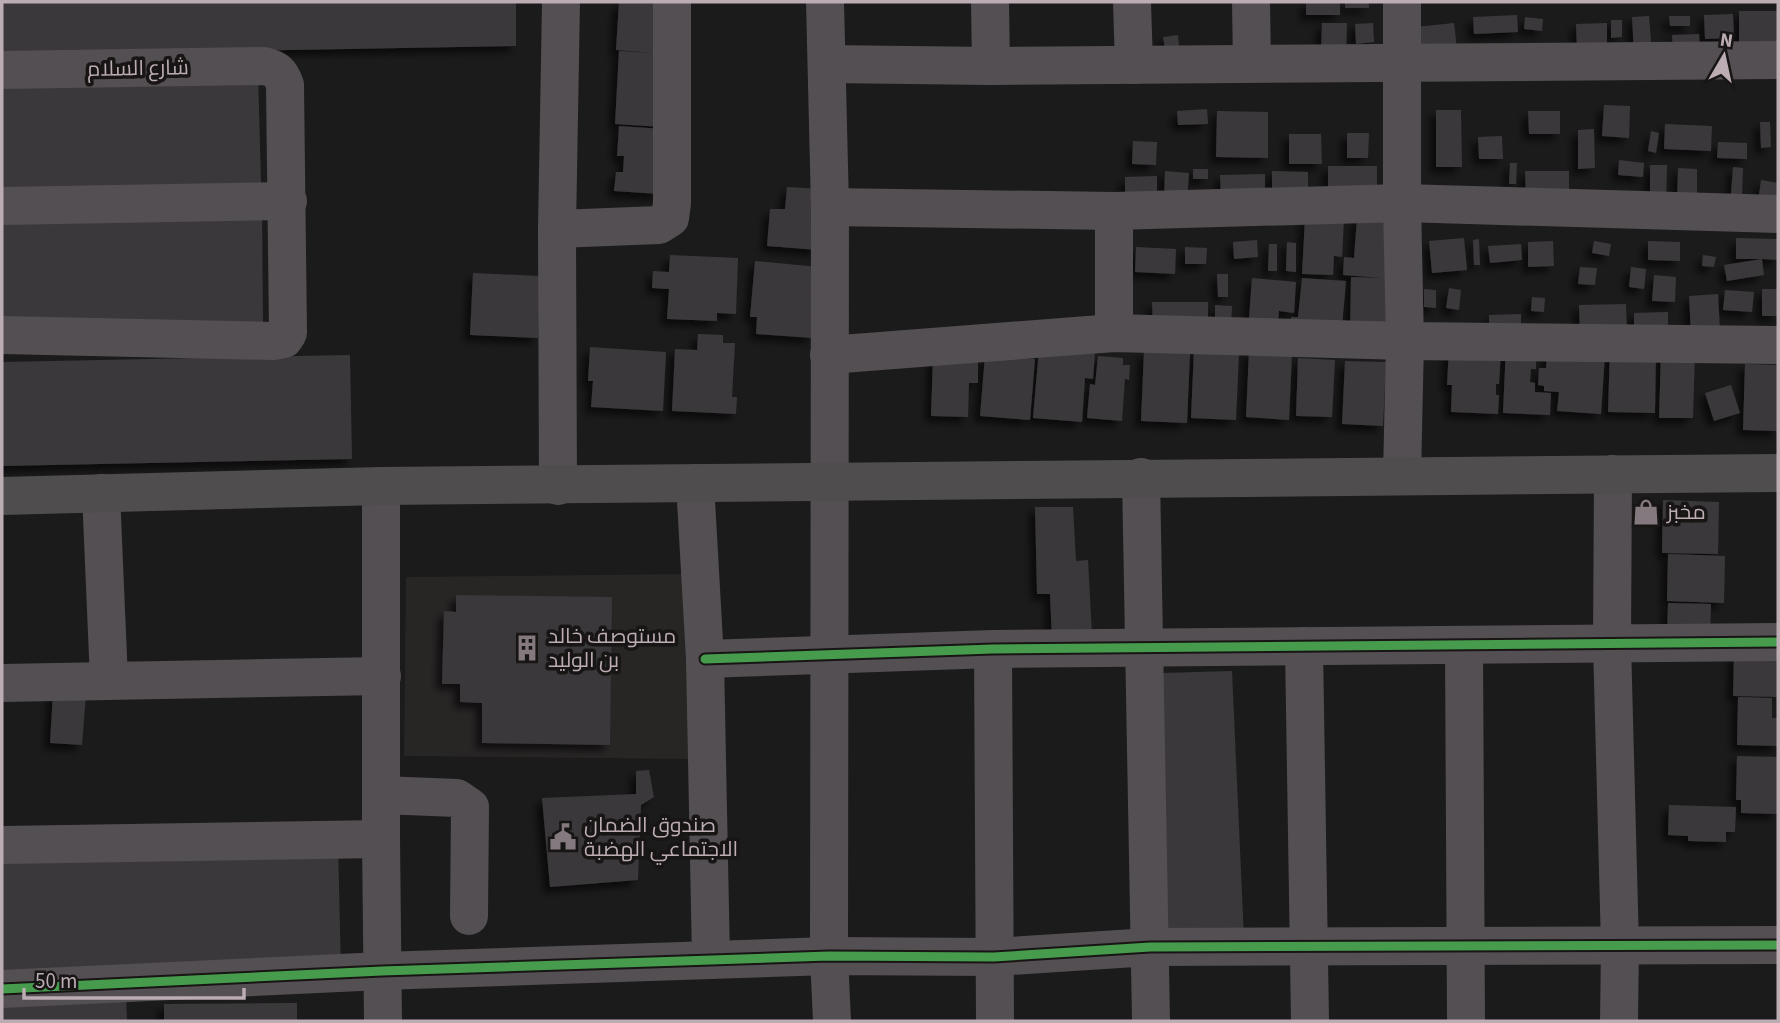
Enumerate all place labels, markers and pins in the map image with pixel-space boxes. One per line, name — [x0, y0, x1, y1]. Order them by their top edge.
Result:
shop icon: مخبز — [1631, 497, 1661, 527]
place label: مخبز — [1666, 497, 1706, 527]
place label: مستوصف خالد بن الوليد — [548, 621, 676, 675]
building icon: مستوصف خالد بن الوليد — [512, 633, 542, 663]
place label: صندوق الضمان الاجتماعي الهضبة — [584, 810, 738, 865]
public building icon: صندوق الضمان الاجتماعي الهضبة — [548, 822, 578, 852]

